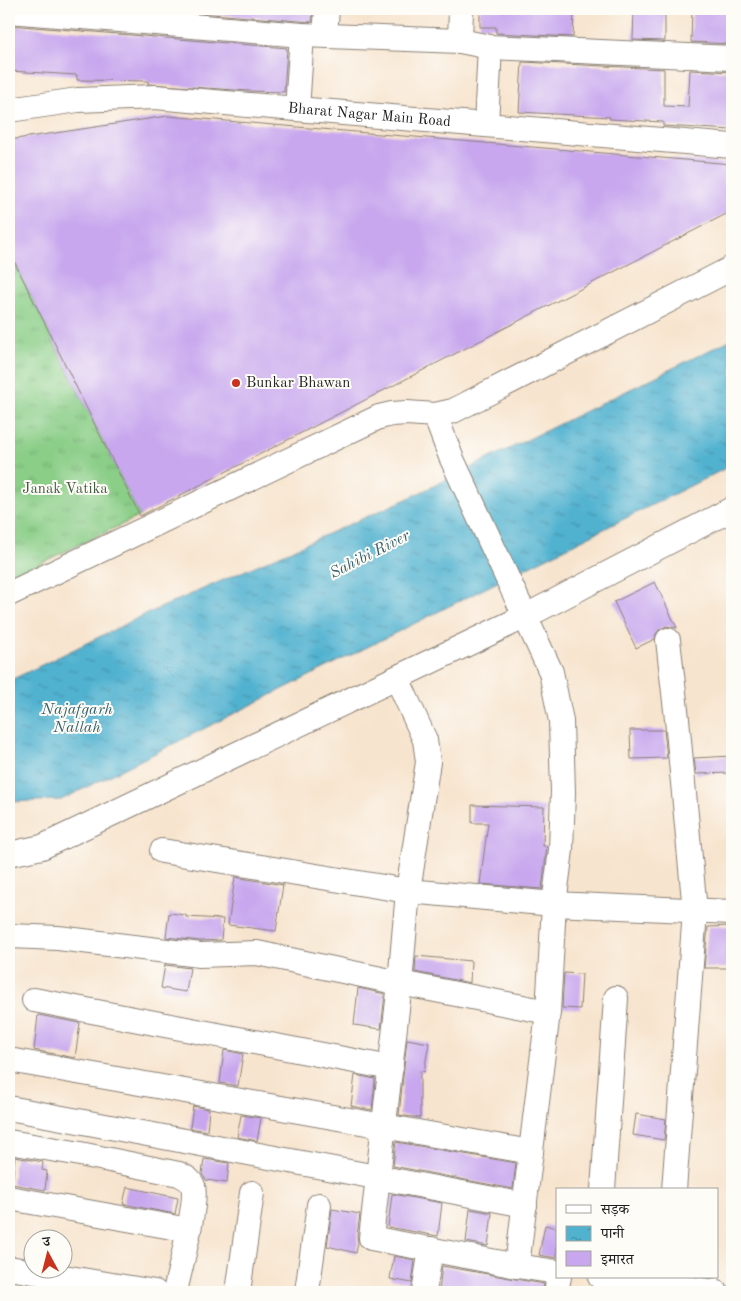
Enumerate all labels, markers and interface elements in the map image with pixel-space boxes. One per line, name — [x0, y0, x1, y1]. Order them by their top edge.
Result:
street label: Bharat Nagar Main Road — [287, 101, 452, 130]
place label: Bunkar Bhawan — [246, 376, 350, 391]
marker: Bunkar Bhawan — [230, 377, 242, 389]
park label: Janak Vatika — [22, 482, 108, 497]
water label: Sahibi River — [327, 528, 414, 582]
water label: Najafgarh Nallah — [40, 702, 113, 736]
legend — [556, 1188, 718, 1278]
text: सड़क — [600, 1203, 630, 1218]
text: पानी — [600, 1225, 625, 1242]
north arrow — [22, 1228, 72, 1278]
text: उ — [41, 1235, 52, 1250]
text: इमारत — [600, 1253, 635, 1268]

